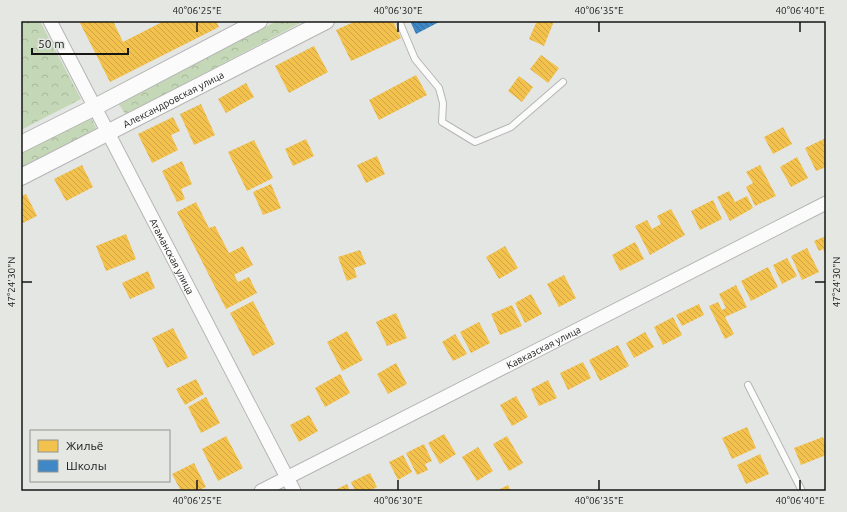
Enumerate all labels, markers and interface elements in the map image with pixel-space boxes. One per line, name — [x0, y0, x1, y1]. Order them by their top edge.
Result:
text: 40°06'25"E — [172, 5, 222, 16]
text: 40°06'30"E — [373, 5, 423, 16]
text: 40°06'35"E — [574, 5, 624, 16]
text: 40°06'40"E — [775, 5, 825, 16]
scale bar — [32, 30, 128, 56]
text: 50 m — [38, 37, 65, 50]
street label: Александровская улица — [121, 69, 226, 130]
street label: Атаманская улица — [148, 216, 196, 296]
text: 47°24'30"N — [6, 257, 17, 307]
text: 47°24'30"N — [831, 257, 842, 307]
street label: Кавказская улица — [504, 324, 582, 371]
legend — [30, 430, 170, 482]
text: Жильё — [66, 439, 103, 452]
text: Школы — [66, 459, 107, 472]
text: 40°06'25"E — [172, 495, 222, 506]
text: 40°06'30"E — [373, 495, 423, 506]
text: 40°06'35"E — [574, 495, 624, 506]
text: 40°06'40"E — [775, 495, 825, 506]

